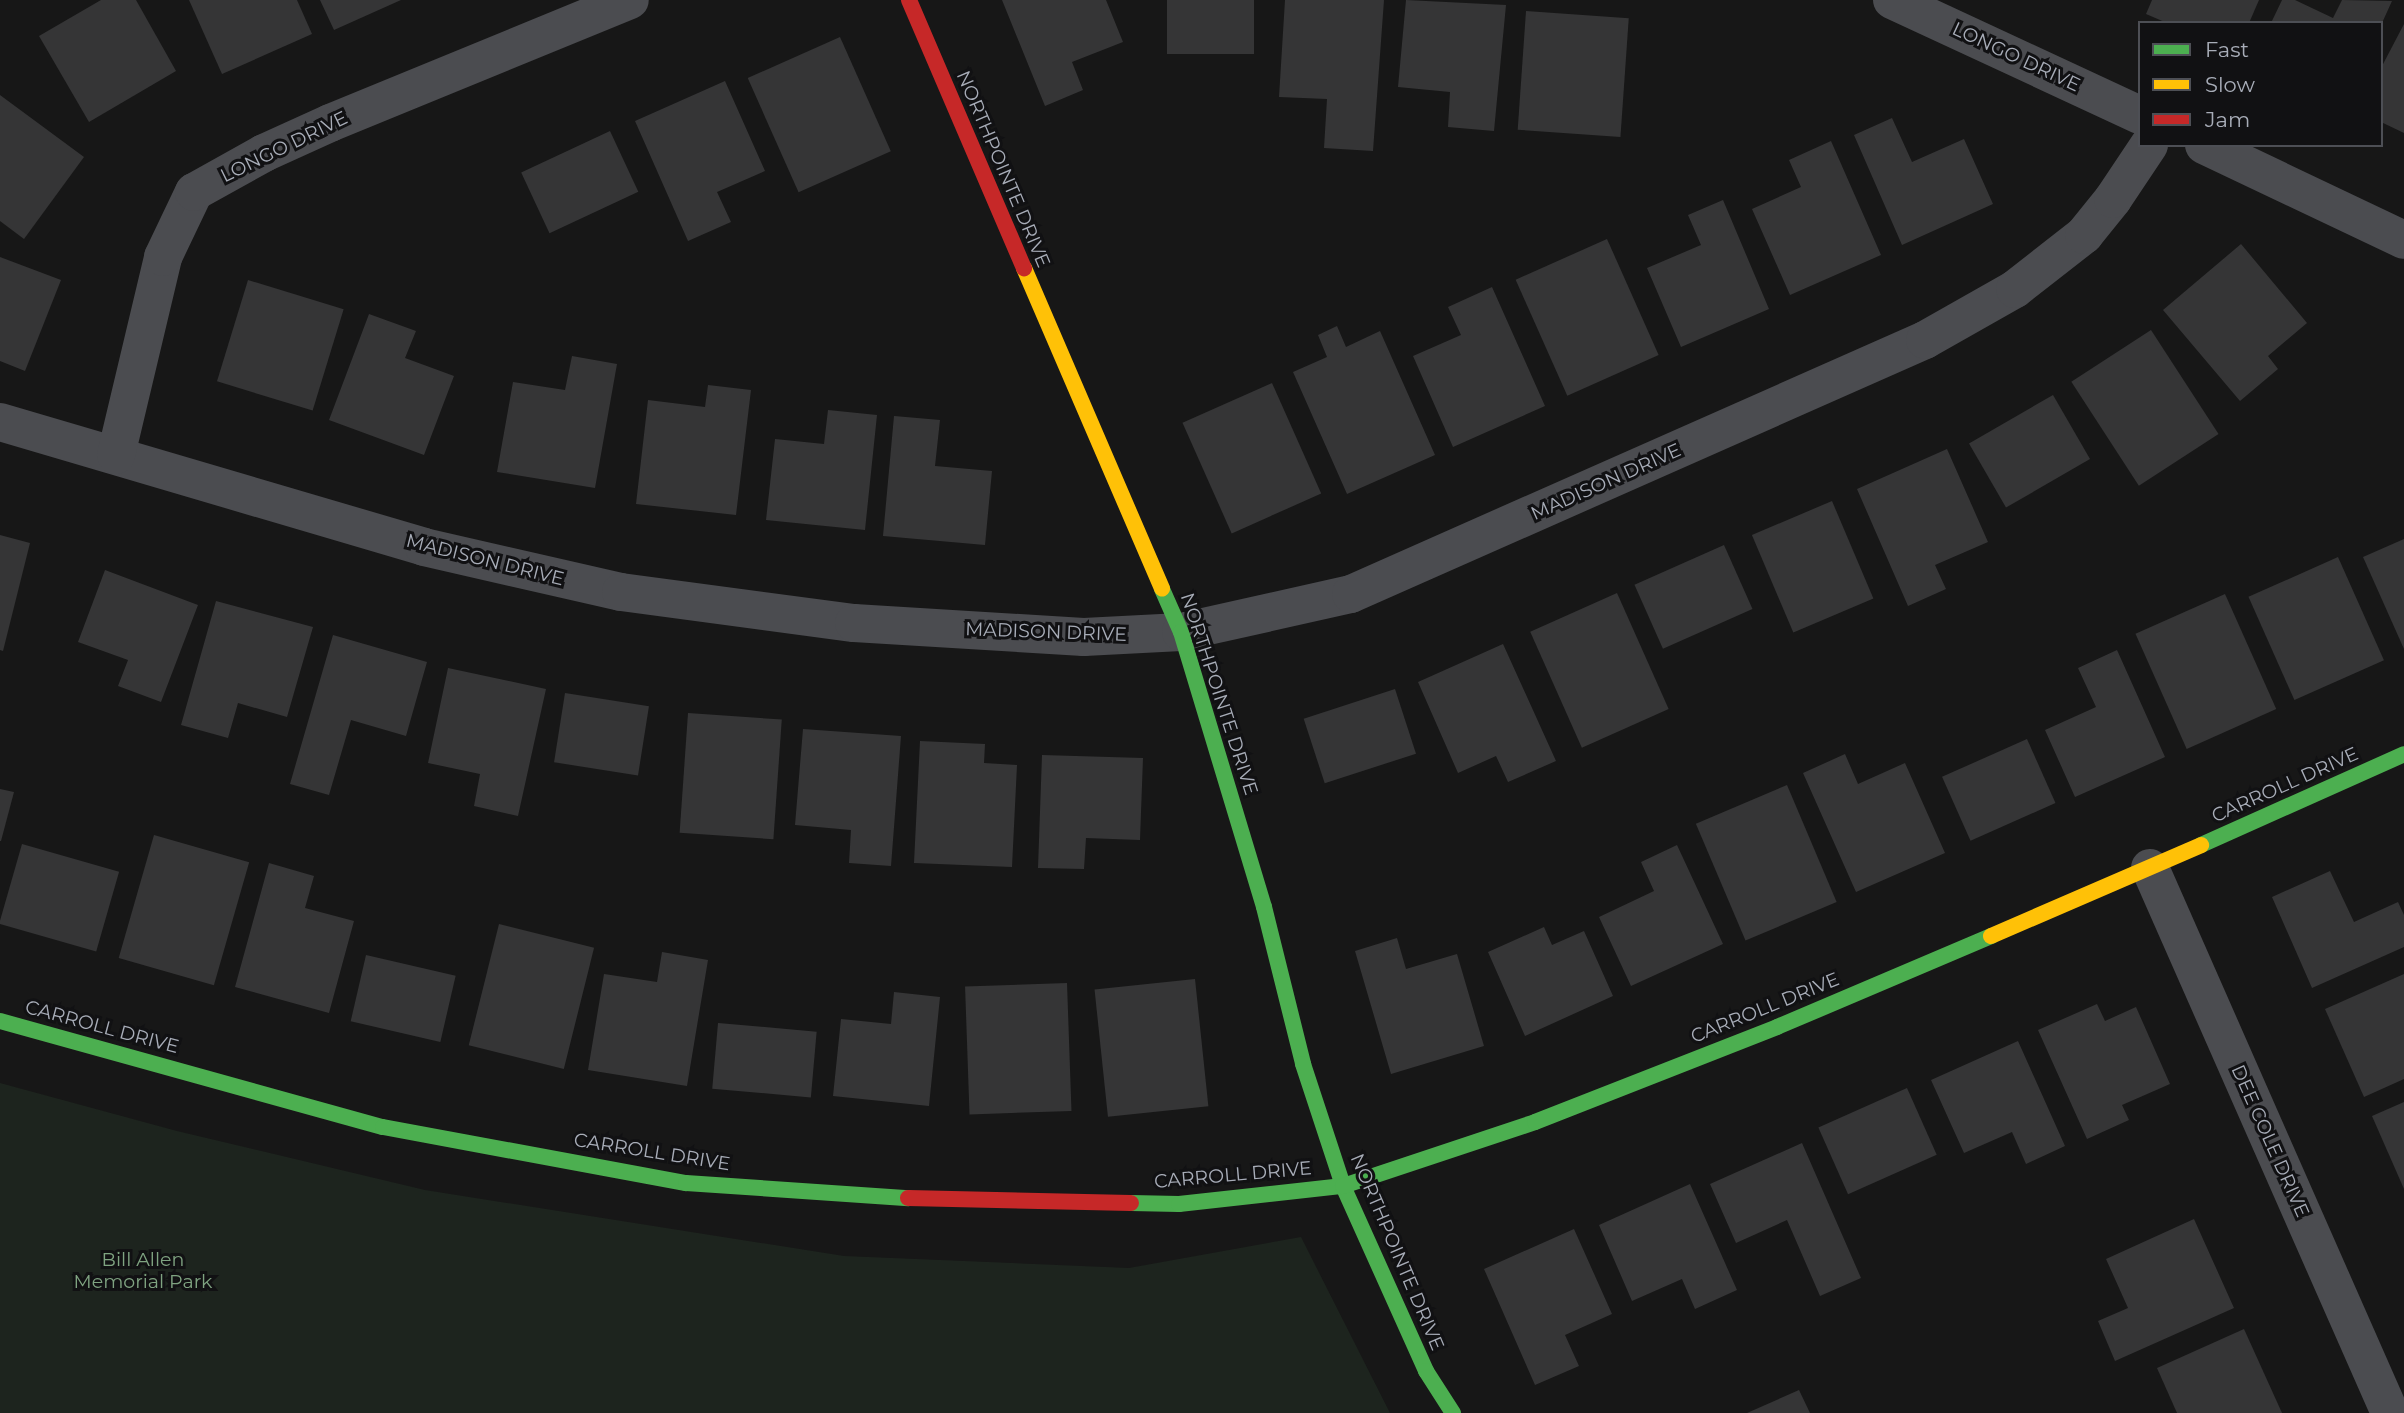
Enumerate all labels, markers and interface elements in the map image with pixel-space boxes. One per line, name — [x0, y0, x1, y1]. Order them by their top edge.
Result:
street label: LONGO DRIVE — [1948, 17, 2084, 97]
legend — [2138, 21, 2383, 147]
text: Fast — [2205, 37, 2249, 62]
street label: NORTHPOINTE DRIVE — [951, 67, 1055, 271]
text: Slow — [2205, 72, 2255, 97]
street label: LONGO DRIVE — [217, 106, 351, 188]
text: Jam — [2205, 107, 2250, 132]
street label: MADISON DRIVE — [1527, 439, 1685, 525]
street label: MADISON DRIVE — [404, 529, 566, 591]
street label: NORTHPOINTE DRIVE — [1176, 590, 1262, 798]
street label: MADISON DRIVE — [965, 618, 1127, 646]
street label: CARROLL DRIVE — [2208, 742, 2362, 828]
street label: CARROLL DRIVE — [1687, 968, 1843, 1048]
street label: CARROLL DRIVE — [23, 996, 181, 1058]
street label: DEE COLE DRIVE — [2226, 1061, 2314, 1221]
street label: CARROLL DRIVE — [572, 1128, 732, 1176]
street label: NORTHPOINTE DRIVE — [1345, 1150, 1449, 1354]
street label: CARROLL DRIVE — [1153, 1157, 1313, 1193]
park label: Bill Allen Memorial Park — [74, 1249, 212, 1293]

